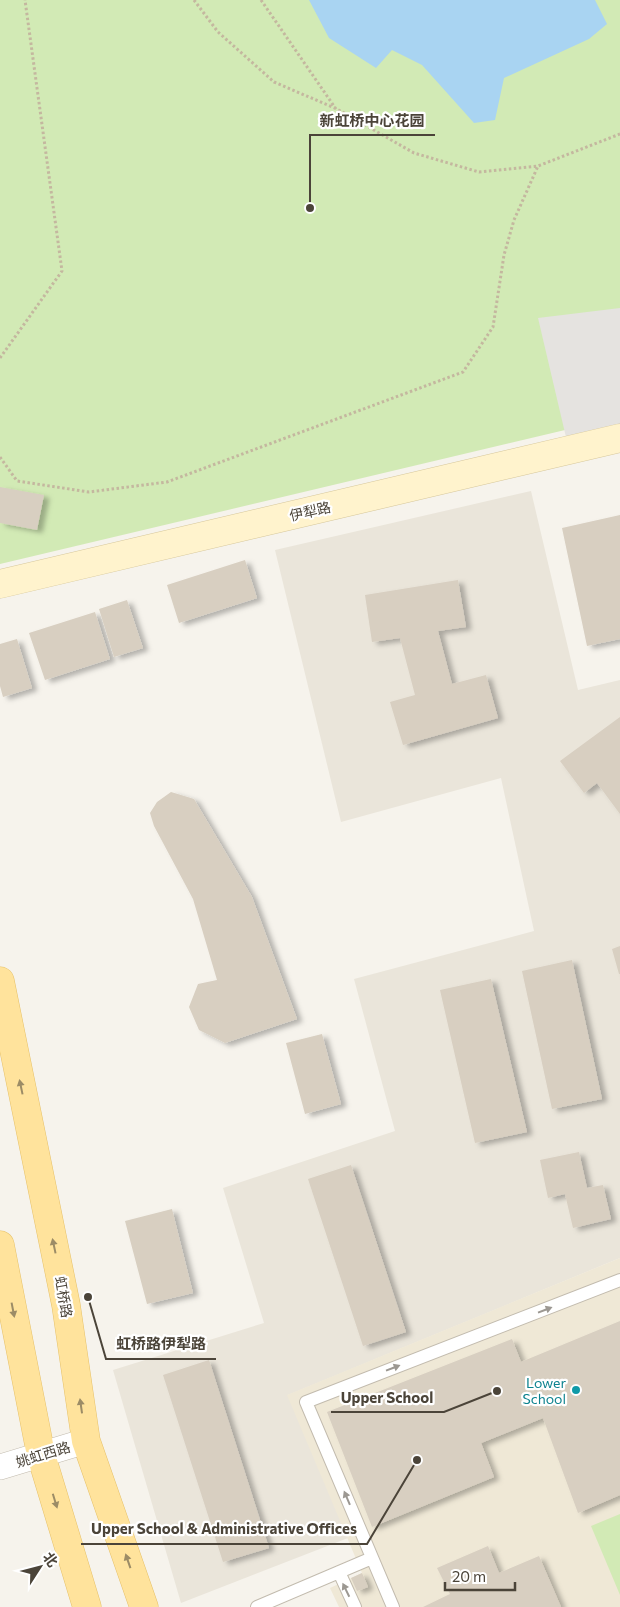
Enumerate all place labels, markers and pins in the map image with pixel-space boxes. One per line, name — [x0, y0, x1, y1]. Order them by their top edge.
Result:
callout: 新虹桥中心花园 — [310, 105, 435, 135]
callout: 虹桥路伊犁路 — [106, 1329, 216, 1359]
place label: Lower School — [523, 1374, 566, 1407]
callout: Upper School — [331, 1382, 444, 1412]
marker: Lower School — [570, 1384, 582, 1396]
callout: Upper School & Administrative Offices — [81, 1514, 367, 1544]

